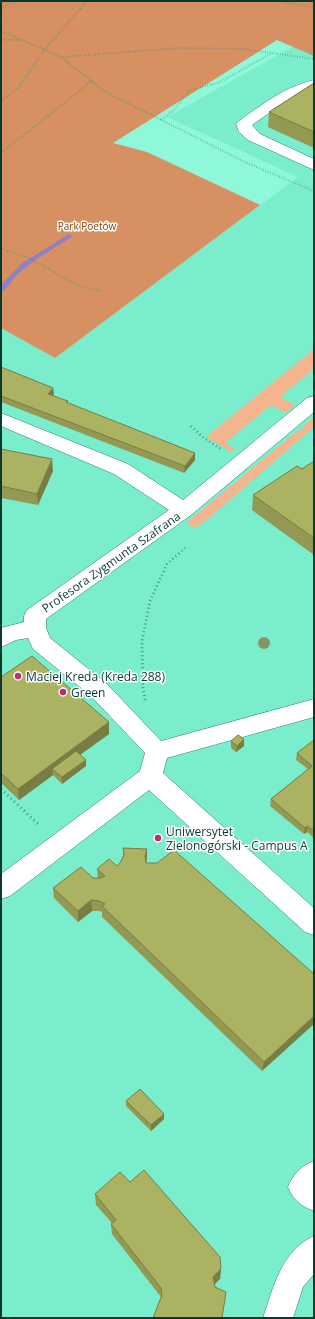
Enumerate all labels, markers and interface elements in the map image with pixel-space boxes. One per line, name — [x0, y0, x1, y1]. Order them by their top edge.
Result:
park label: Park Poetów — [58, 219, 116, 233]
street label: Profesora Zygmunta Szafrana — [38, 508, 184, 616]
place label: Maciej Kreda (Kreda 288) — [26, 668, 165, 685]
marker: Maciej Kreda (Kreda 288) — [13, 671, 23, 681]
place label: Green — [71, 684, 105, 701]
marker: Green — [58, 687, 68, 697]
place label: Uniwersytet Zielonogórski - Campus A — [166, 823, 308, 854]
marker: Uniwersytet Zielonogórski - Campus A — [153, 833, 163, 843]

